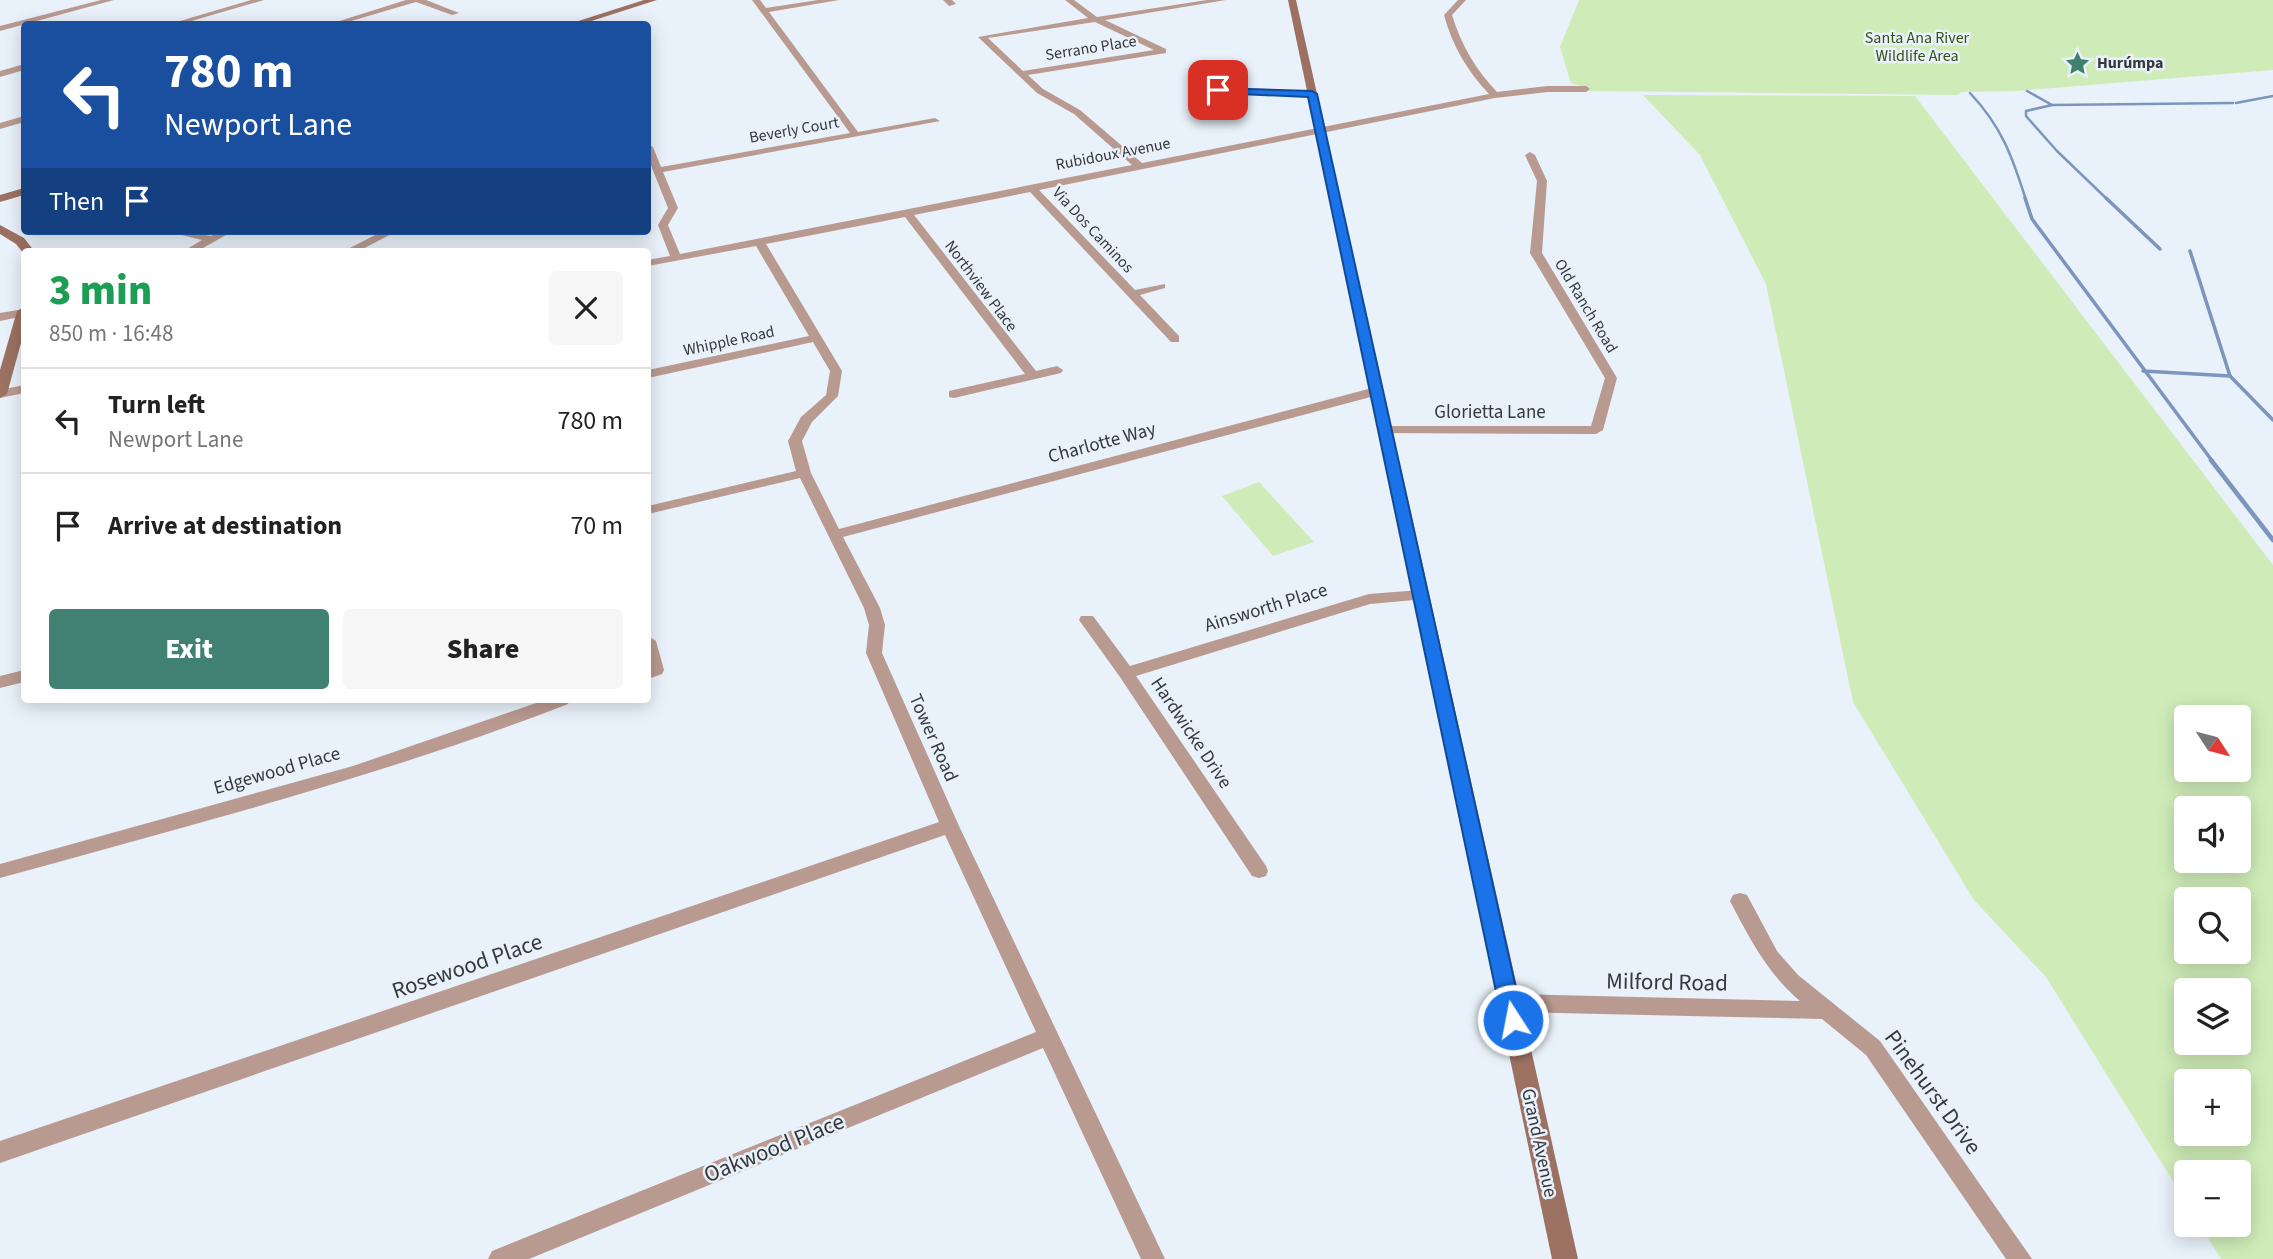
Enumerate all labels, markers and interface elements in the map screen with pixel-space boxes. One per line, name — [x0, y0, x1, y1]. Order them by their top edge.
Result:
park label: Santa Ana River Wildlife Area — [1865, 27, 1970, 67]
street label: Serrano Place — [1044, 30, 1138, 66]
text: 780 m — [164, 37, 293, 107]
icon: left — [49, 49, 140, 140]
place icon: Hurúmpa — [2063, 49, 2091, 77]
place label: Hurúmpa — [2097, 52, 2163, 74]
pin — [1188, 60, 1248, 120]
icon: arrive — [1199, 71, 1237, 109]
text: Newport Lane — [164, 102, 352, 148]
street label: Beverly Court — [747, 111, 841, 149]
street label: Rubidoux Avenue — [1054, 132, 1172, 176]
icon: arrive — [118, 182, 156, 220]
street label: Via Dos Caminos — [1047, 182, 1139, 278]
text: Then — [49, 183, 104, 220]
street label: Northview Place — [939, 236, 1023, 336]
street label: Old Ranch Road — [1549, 255, 1623, 357]
text: 3 min — [49, 261, 152, 321]
button: close — [549, 271, 623, 345]
text: 850 m · 16:48 — [49, 317, 173, 350]
street label: Whipple Road — [681, 321, 777, 361]
text: Turn left — [108, 386, 205, 423]
street label: Glorietta Lane — [1434, 399, 1546, 426]
icon: left — [49, 402, 87, 440]
text: 780 m — [557, 402, 623, 439]
street label: Charlotte Way — [1045, 416, 1159, 470]
text: Newport Lane — [108, 423, 243, 456]
icon: arrive — [49, 507, 87, 545]
text: Arrive at destination — [108, 507, 342, 544]
text: 70 m — [570, 507, 623, 544]
street label: Ainsworth Place — [1201, 576, 1331, 640]
button: Exit — [49, 609, 329, 689]
button: Share — [343, 609, 623, 689]
street label: Hardwicke Drive — [1144, 672, 1238, 794]
street label: Tower Road — [902, 690, 964, 786]
north arrow — [2174, 705, 2250, 782]
map controls — [2174, 705, 2251, 1237]
street label: Edgewood Place — [211, 740, 343, 802]
button: sound — [2174, 796, 2251, 873]
button: search — [2174, 887, 2251, 964]
street label: Rosewood Place — [387, 925, 547, 1007]
street label: Milford Road — [1606, 964, 1728, 1000]
button: layers — [2174, 978, 2251, 1055]
position arrow — [1476, 983, 1550, 1057]
street label: Pinehurst Drive — [1876, 1023, 1990, 1161]
button: + — [2174, 1069, 2251, 1146]
street label: Grand Avenue — [1514, 1086, 1564, 1200]
street label: Oakwood Place — [699, 1105, 849, 1191]
button: − — [2174, 1160, 2251, 1237]

